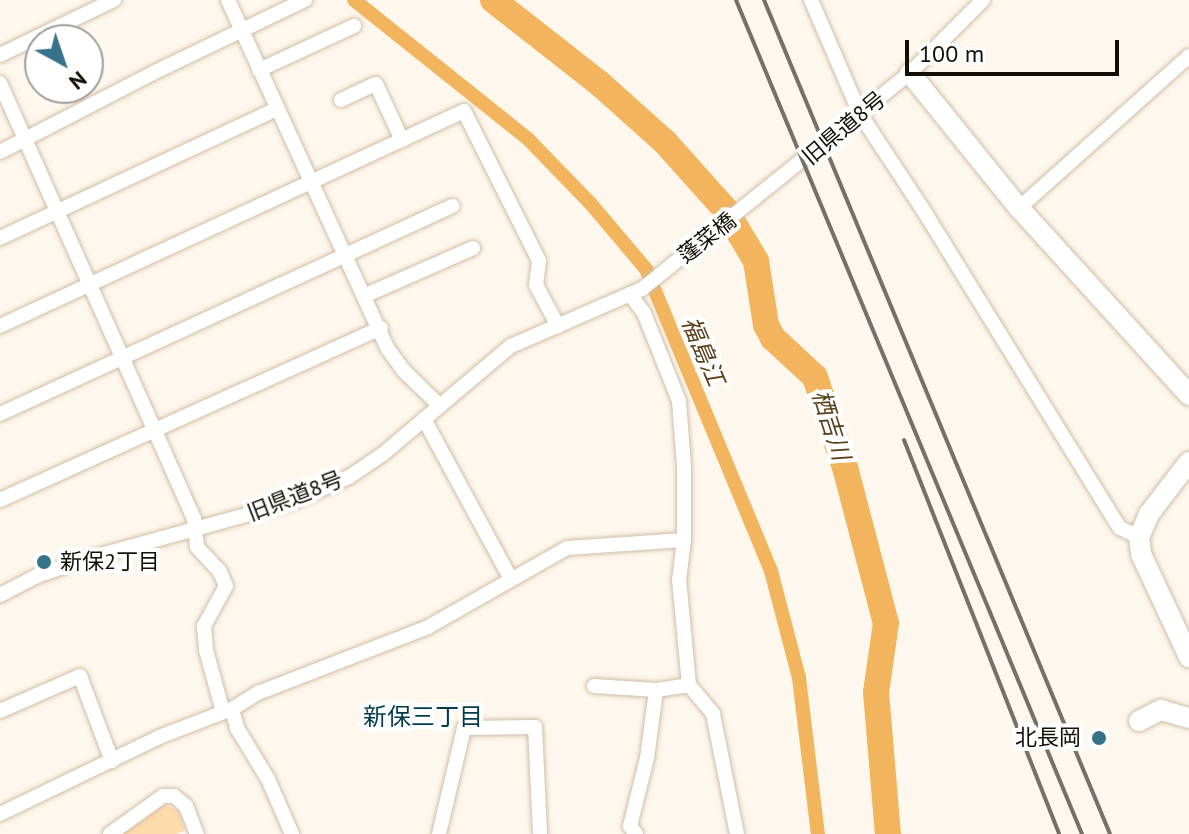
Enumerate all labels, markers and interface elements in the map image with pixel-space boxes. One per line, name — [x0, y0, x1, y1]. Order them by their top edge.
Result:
north arrow — [24, 24, 104, 104]
scale bar — [909, 24, 1123, 74]
text: 100 m — [919, 38, 984, 69]
text: N — [64, 65, 93, 96]
street label: 旧県道8号 — [797, 86, 891, 170]
street label: 蓬菜橋 — [673, 207, 741, 269]
water label: 福島江 — [676, 312, 730, 390]
water label: 栖吉川 — [806, 386, 856, 464]
street label: 旧県道8号 — [244, 466, 346, 526]
place label: 新保2丁目 — [60, 549, 160, 575]
marker: 新保2丁目 — [35, 553, 53, 571]
district label: 新保三丁目 — [363, 703, 483, 731]
place label: 北長岡 — [1015, 725, 1081, 751]
marker: 北長岡 — [1088, 727, 1110, 749]

